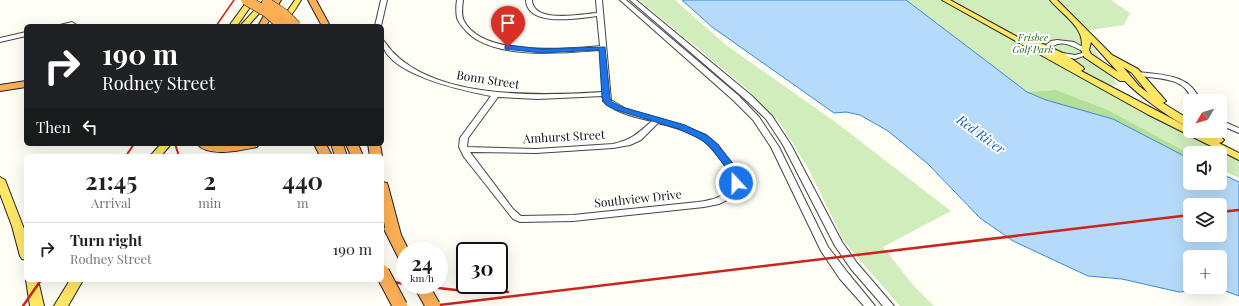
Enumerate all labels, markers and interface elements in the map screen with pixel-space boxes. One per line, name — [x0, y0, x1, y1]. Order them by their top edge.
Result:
pin — [491, 6, 525, 47]
icon: arrive — [497, 12, 519, 34]
park label: Frisbee Golf Park — [1013, 30, 1053, 56]
text: 190 m — [102, 35, 178, 72]
icon: right — [36, 40, 88, 92]
street label: Bonn Street — [455, 66, 522, 92]
text: Rodney Street — [102, 71, 215, 95]
north arrow — [1183, 94, 1227, 138]
map controls — [1183, 94, 1227, 294]
water label: Red River — [953, 110, 1009, 157]
icon: left — [79, 116, 101, 138]
text: Then — [36, 117, 71, 137]
street label: Amhurst Street — [521, 126, 606, 146]
button: sound — [1183, 146, 1227, 190]
position arrow — [715, 162, 757, 204]
text: 21:45 — [85, 164, 137, 196]
text: 2 — [204, 164, 216, 196]
text: 440 — [282, 164, 323, 196]
street label: Southview Drive — [593, 185, 682, 211]
text: Arrival — [91, 194, 131, 211]
text: min — [198, 194, 221, 211]
text: m — [297, 194, 308, 211]
button: layers — [1183, 198, 1227, 242]
text: Turn right — [70, 230, 143, 250]
icon: right — [36, 238, 58, 260]
text: 190 m — [333, 239, 372, 259]
speed limit sign: 30 — [456, 242, 508, 294]
text: 24 — [411, 249, 433, 276]
text: Rodney Street — [70, 250, 152, 267]
button: + — [1183, 250, 1227, 294]
text: km/h — [410, 271, 434, 285]

